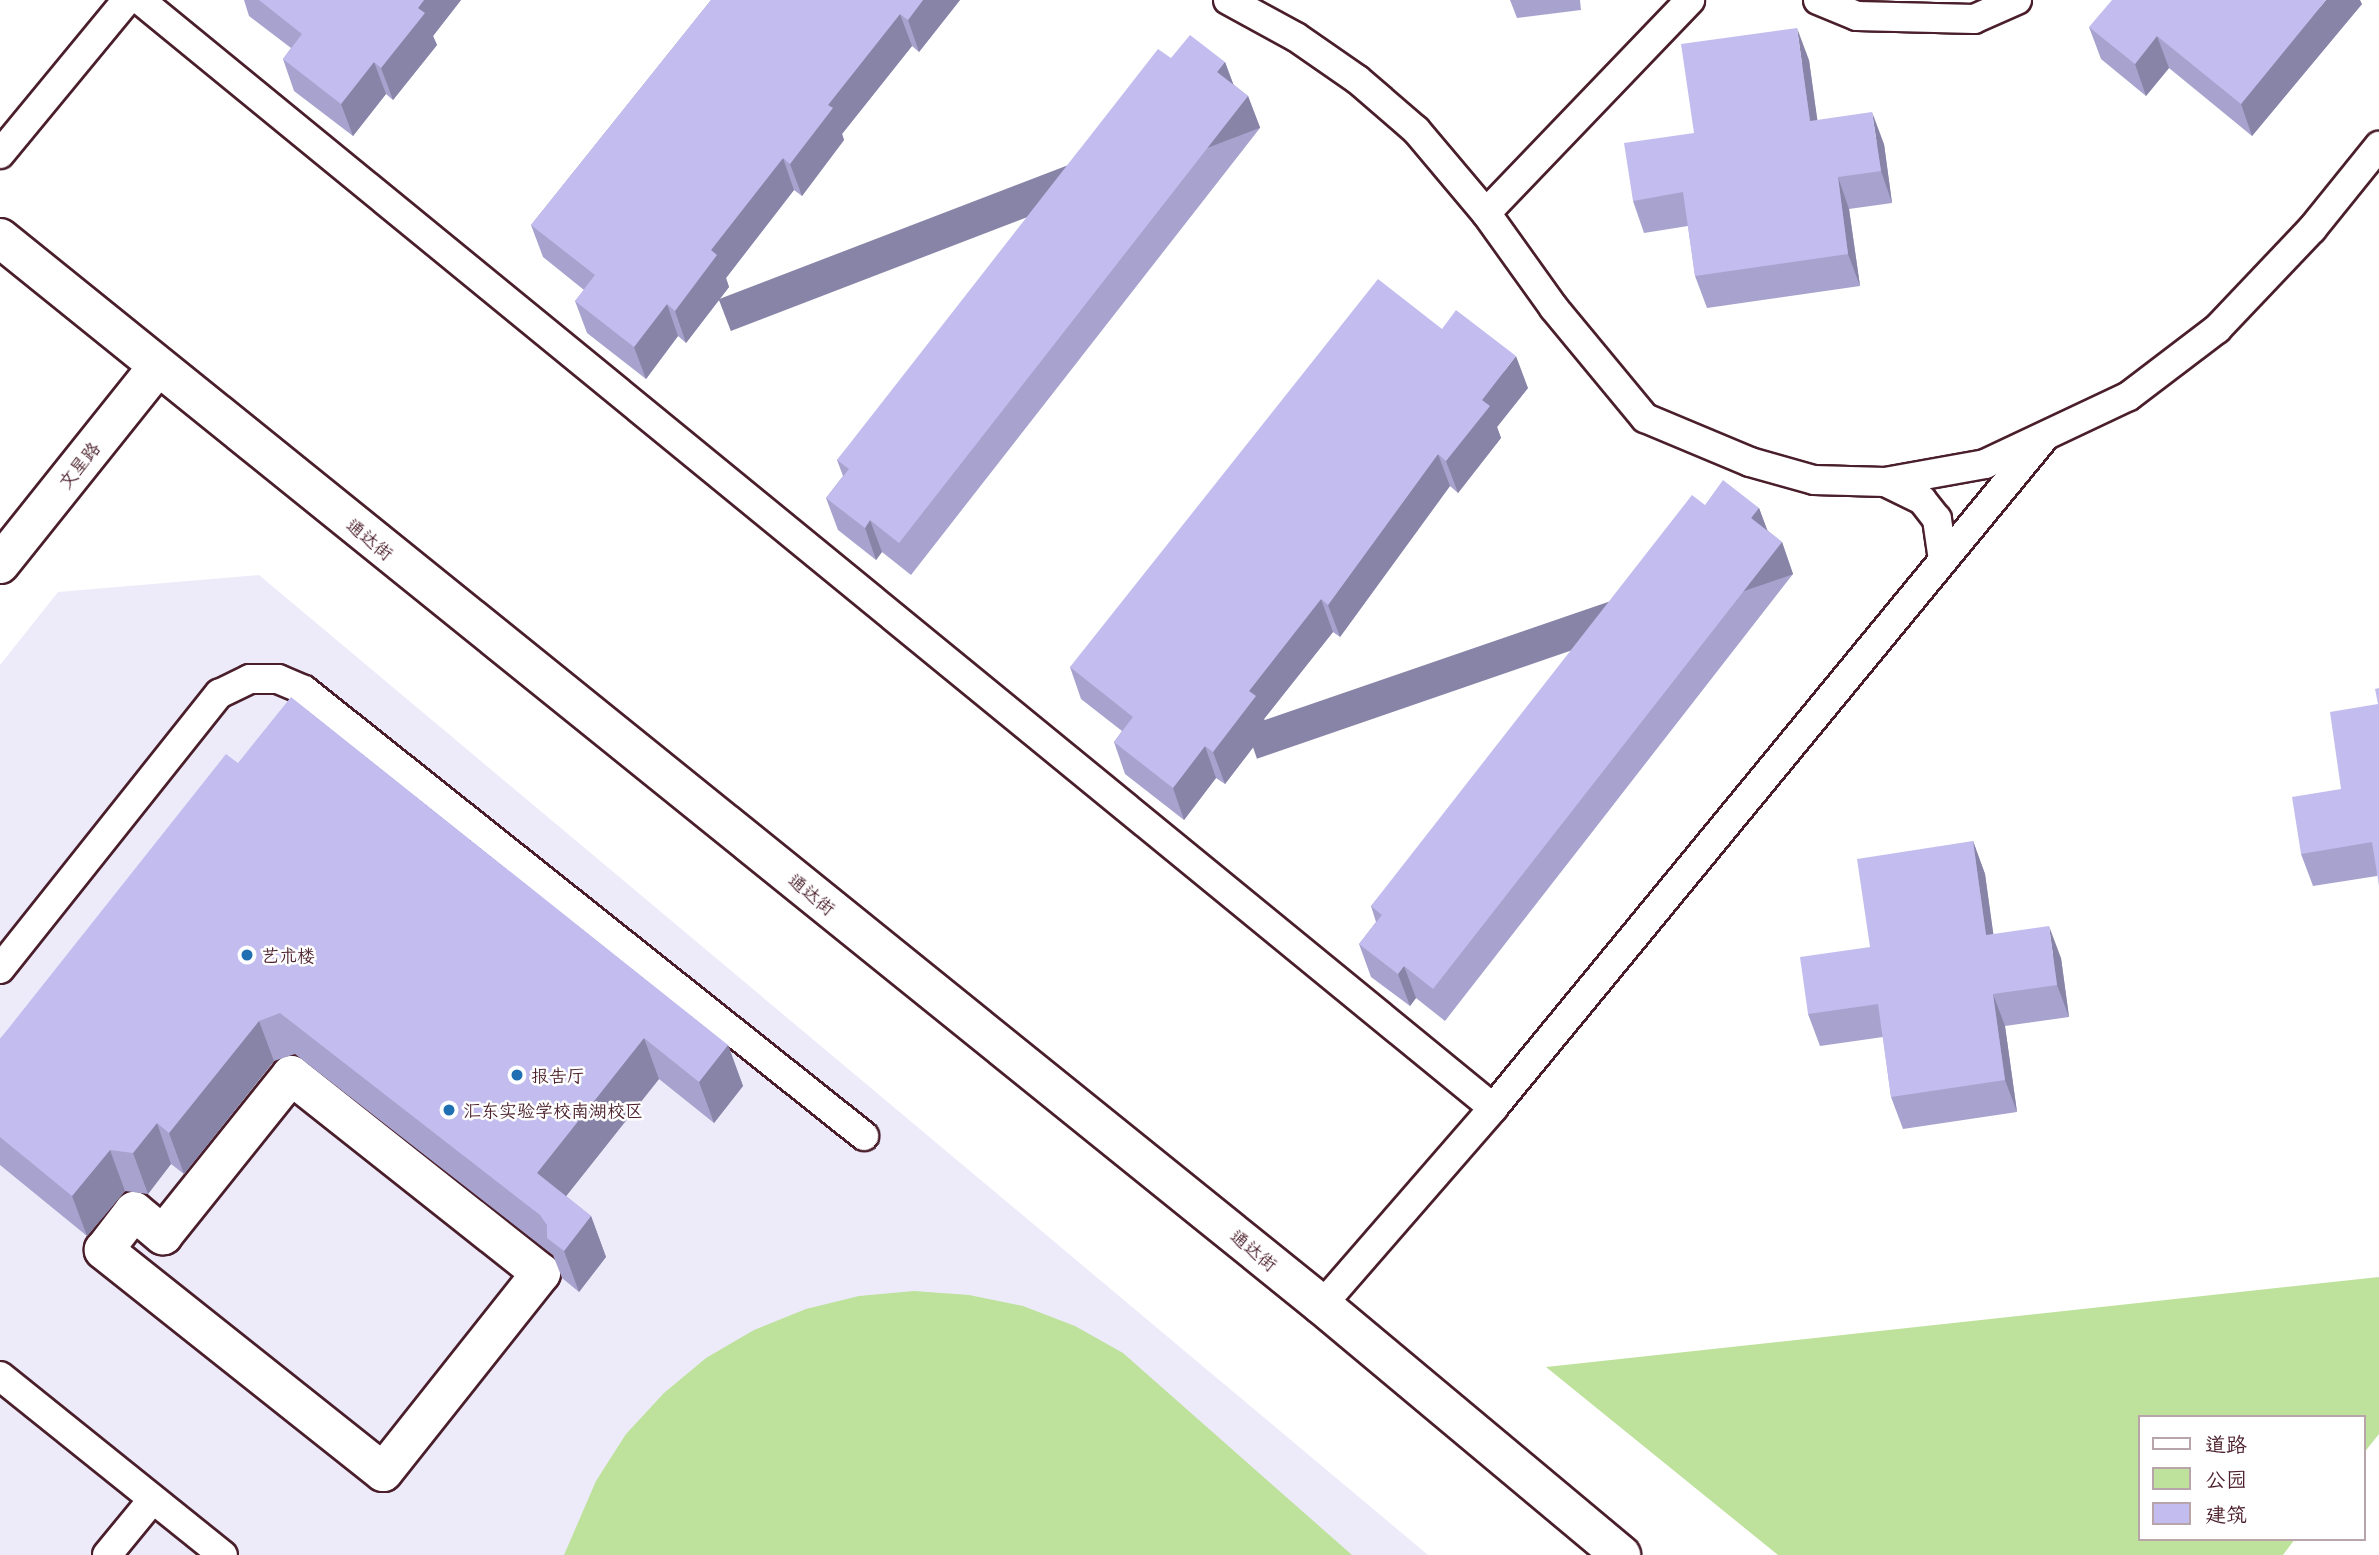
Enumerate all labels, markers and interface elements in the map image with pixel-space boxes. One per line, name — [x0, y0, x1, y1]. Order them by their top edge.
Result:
street label: 文星路 — [54, 437, 104, 493]
street label: 通达街 — [342, 514, 398, 564]
street label: 通达街 — [784, 869, 840, 919]
place label: 艺术楼 — [261, 944, 315, 966]
marker: 艺术楼 — [239, 947, 255, 963]
place label: 报告厅 — [531, 1064, 585, 1086]
marker: 报告厅 — [509, 1067, 525, 1083]
place label: 汇东实验学校南湖校区 — [463, 1099, 643, 1121]
marker: 汇东实验学校南湖校区 — [441, 1102, 457, 1118]
street label: 通达街 — [1226, 1225, 1282, 1275]
legend — [2138, 1415, 2365, 1541]
text: 道路 — [2205, 1430, 2247, 1457]
text: 公园 — [2205, 1465, 2247, 1492]
text: 建筑 — [2205, 1500, 2247, 1527]

